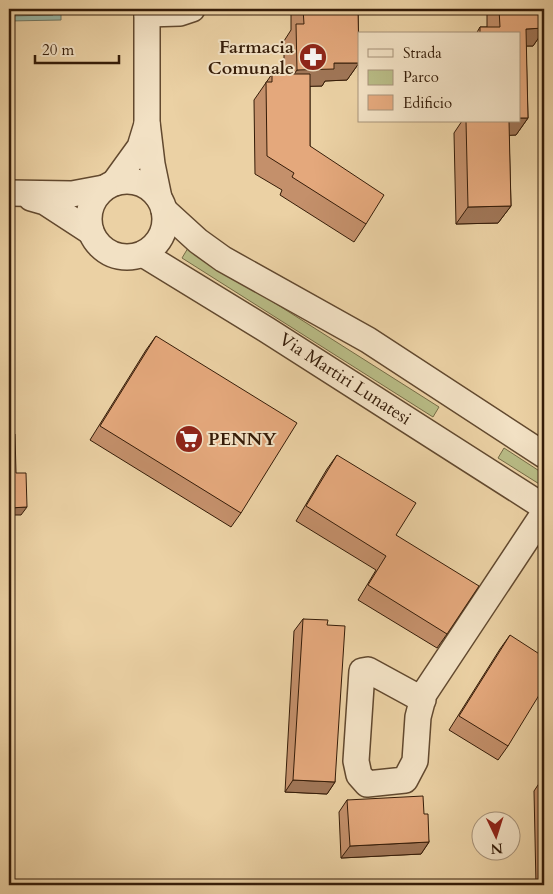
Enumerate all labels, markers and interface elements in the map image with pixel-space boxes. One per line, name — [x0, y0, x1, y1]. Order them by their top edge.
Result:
scale bar — [35, 32, 119, 64]
legend — [358, 32, 520, 122]
place label: Farmacia Comunale — [208, 35, 294, 81]
text: 20 m — [42, 40, 74, 60]
pharmacy icon: Farmacia Comunale — [298, 42, 328, 72]
text: Strada — [403, 43, 442, 63]
text: Parco — [403, 67, 439, 87]
text: Edificio — [403, 93, 452, 113]
street label: Via Martiri Lunatesi — [274, 327, 416, 431]
supermarket icon: PENNY — [174, 424, 204, 454]
place label: PENNY — [208, 427, 277, 452]
north arrow — [470, 812, 520, 862]
text: N — [490, 839, 504, 858]

